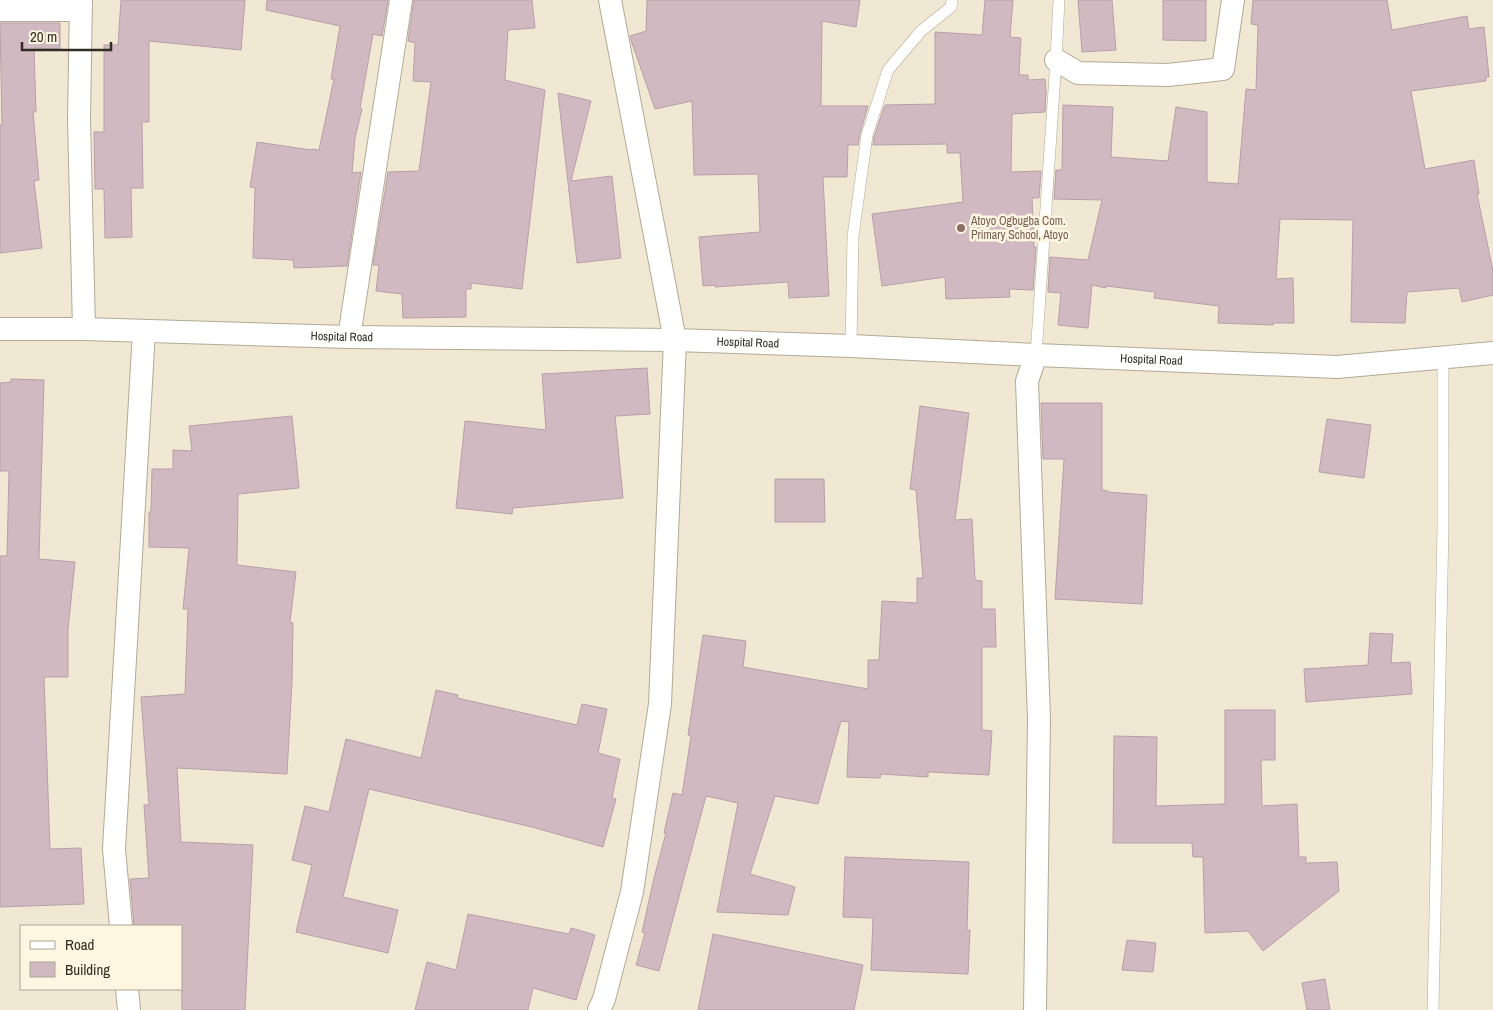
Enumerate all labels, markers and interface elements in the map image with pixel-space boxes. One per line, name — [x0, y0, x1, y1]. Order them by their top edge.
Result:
scale bar — [22, 20, 111, 52]
text: 20 m — [30, 26, 57, 47]
place label: Atoyo Ogbugba Com. Primary School, Atoyo — [970, 213, 1068, 243]
marker: Atoyo Ogbugba Com. Primary School, Atoyo — [955, 222, 967, 234]
street label: Hospital Road — [310, 328, 373, 345]
street label: Hospital Road — [716, 333, 779, 352]
street label: Hospital Road — [1120, 350, 1183, 369]
legend — [20, 925, 182, 990]
text: Road — [65, 934, 94, 955]
text: Building — [65, 959, 110, 980]

